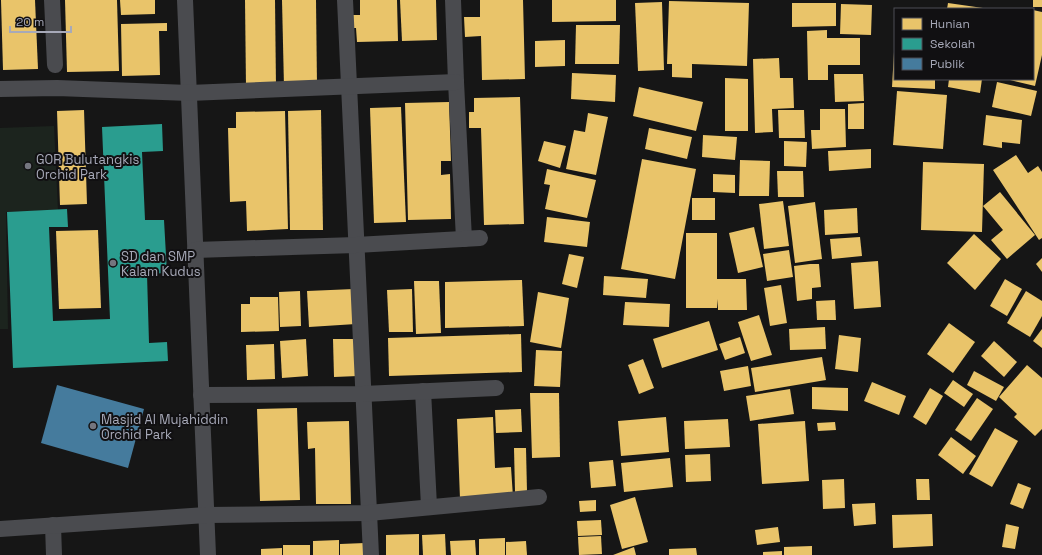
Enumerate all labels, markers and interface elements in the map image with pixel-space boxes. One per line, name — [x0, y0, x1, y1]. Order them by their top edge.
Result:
scale bar — [10, 8, 71, 34]
legend — [894, 8, 1034, 80]
text: 20 m — [16, 14, 44, 30]
text: Hunian — [930, 16, 970, 32]
text: Sekolah — [930, 36, 975, 52]
text: Publik — [930, 56, 965, 72]
place label: GOR Bulutangkis Orchid Park — [36, 151, 139, 183]
marker: GOR Bulutangkis Orchid Park — [23, 161, 33, 171]
place label: SD dan SMP Kalam Kudus — [121, 248, 201, 280]
marker: SD dan SMP Kalam Kudus — [108, 258, 118, 268]
place label: Masjid Al Mujahiddin Orchid Park — [101, 411, 228, 443]
marker: Masjid Al Mujahiddin Orchid Park — [88, 421, 98, 431]

